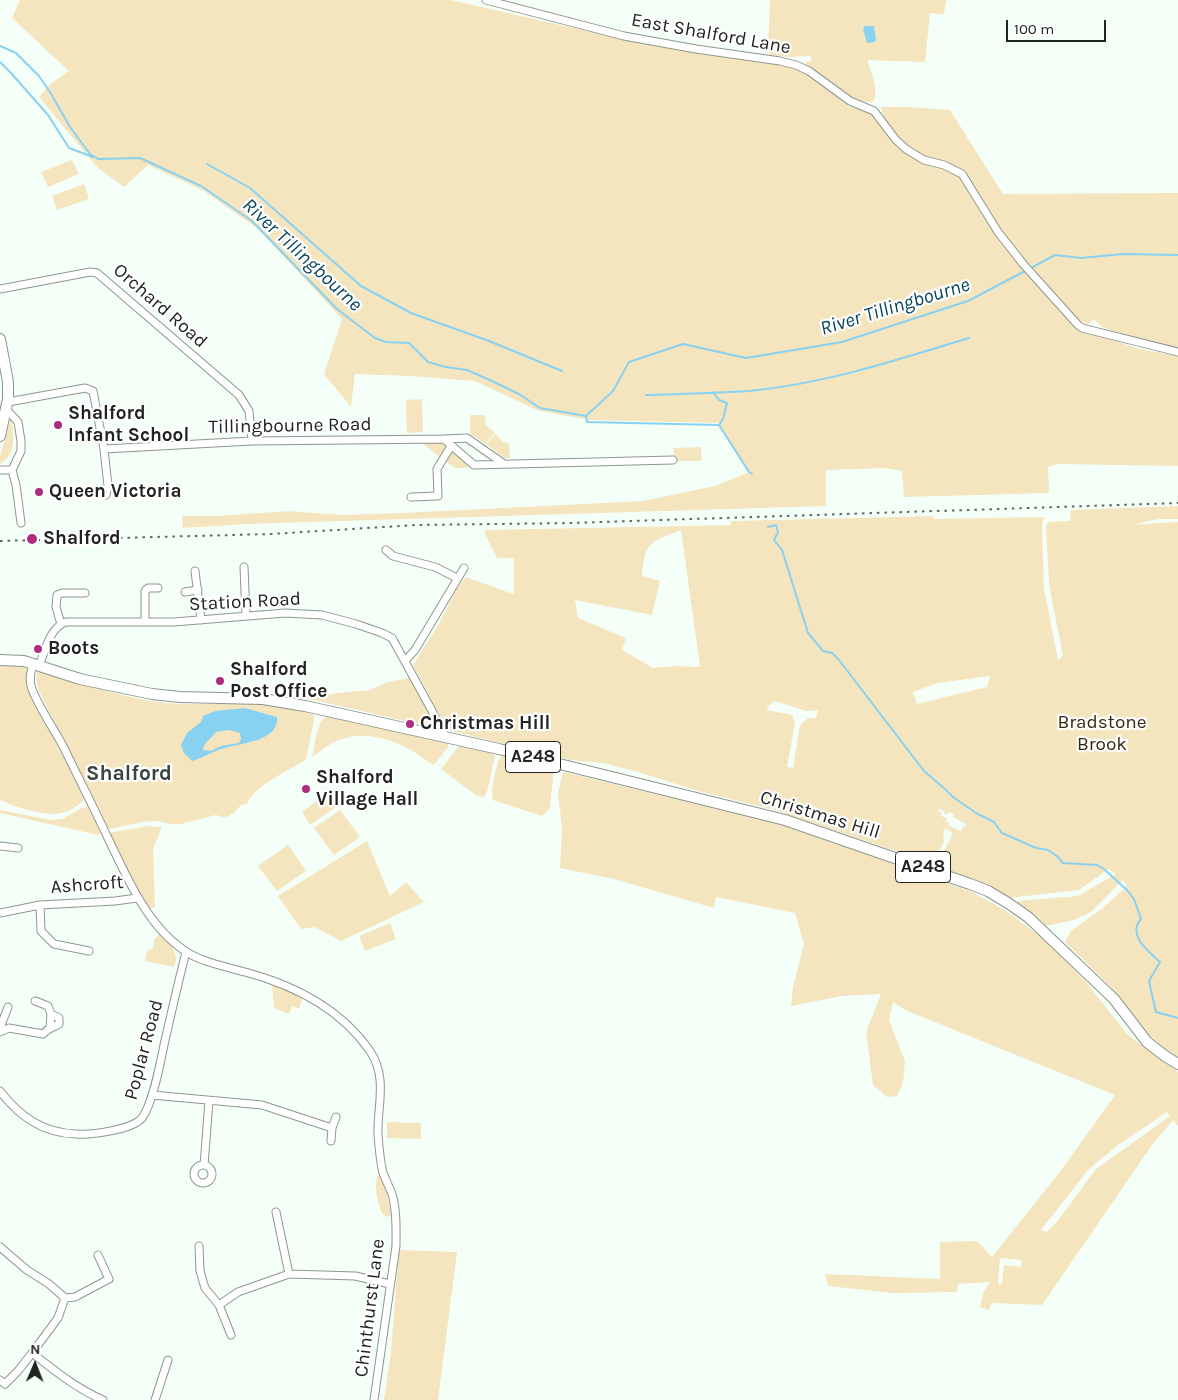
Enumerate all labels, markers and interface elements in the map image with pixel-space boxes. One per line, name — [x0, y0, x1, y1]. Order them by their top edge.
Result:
street label: East Shalford Lane — [629, 9, 793, 59]
scale bar — [1008, 10, 1108, 42]
text: 100 m — [1014, 20, 1054, 38]
water label: River Tillingbourne — [237, 193, 367, 317]
street label: Orchard Road — [108, 259, 212, 353]
water label: River Tillingbourne — [817, 273, 973, 341]
place label: Shalford Infant School — [68, 403, 189, 447]
street label: Tillingbourne Road — [208, 413, 372, 439]
marker: Shalford Infant School — [52, 419, 64, 431]
place label: Queen Victoria — [49, 481, 182, 503]
marker: Queen Victoria — [33, 486, 45, 498]
place label: Shalford — [43, 528, 121, 550]
marker: Shalford — [25, 532, 39, 546]
street label: Station Road — [188, 588, 302, 616]
place label: Boots — [48, 638, 99, 660]
marker: Boots — [32, 643, 44, 655]
place label: Shalford Post Office — [230, 659, 327, 703]
marker: Shalford Post Office — [214, 675, 226, 687]
park label: Bradstone Brook — [1057, 712, 1147, 756]
place label: Christmas Hill — [420, 713, 550, 735]
marker: Christmas Hill — [404, 718, 416, 730]
road number: A248 — [506, 742, 560, 772]
district label: Shalford — [86, 761, 172, 787]
place label: Shalford Village Hall — [316, 767, 418, 811]
marker: Shalford Village Hall — [300, 783, 312, 795]
street label: Christmas Hill — [757, 786, 883, 844]
road number: A248 — [896, 852, 950, 882]
street label: Ashcroft — [50, 871, 124, 899]
street label: Poplar Road — [120, 997, 168, 1103]
street label: Chinthurst Lane — [350, 1237, 390, 1379]
north arrow — [10, 1340, 60, 1390]
text: N — [30, 1341, 40, 1358]

